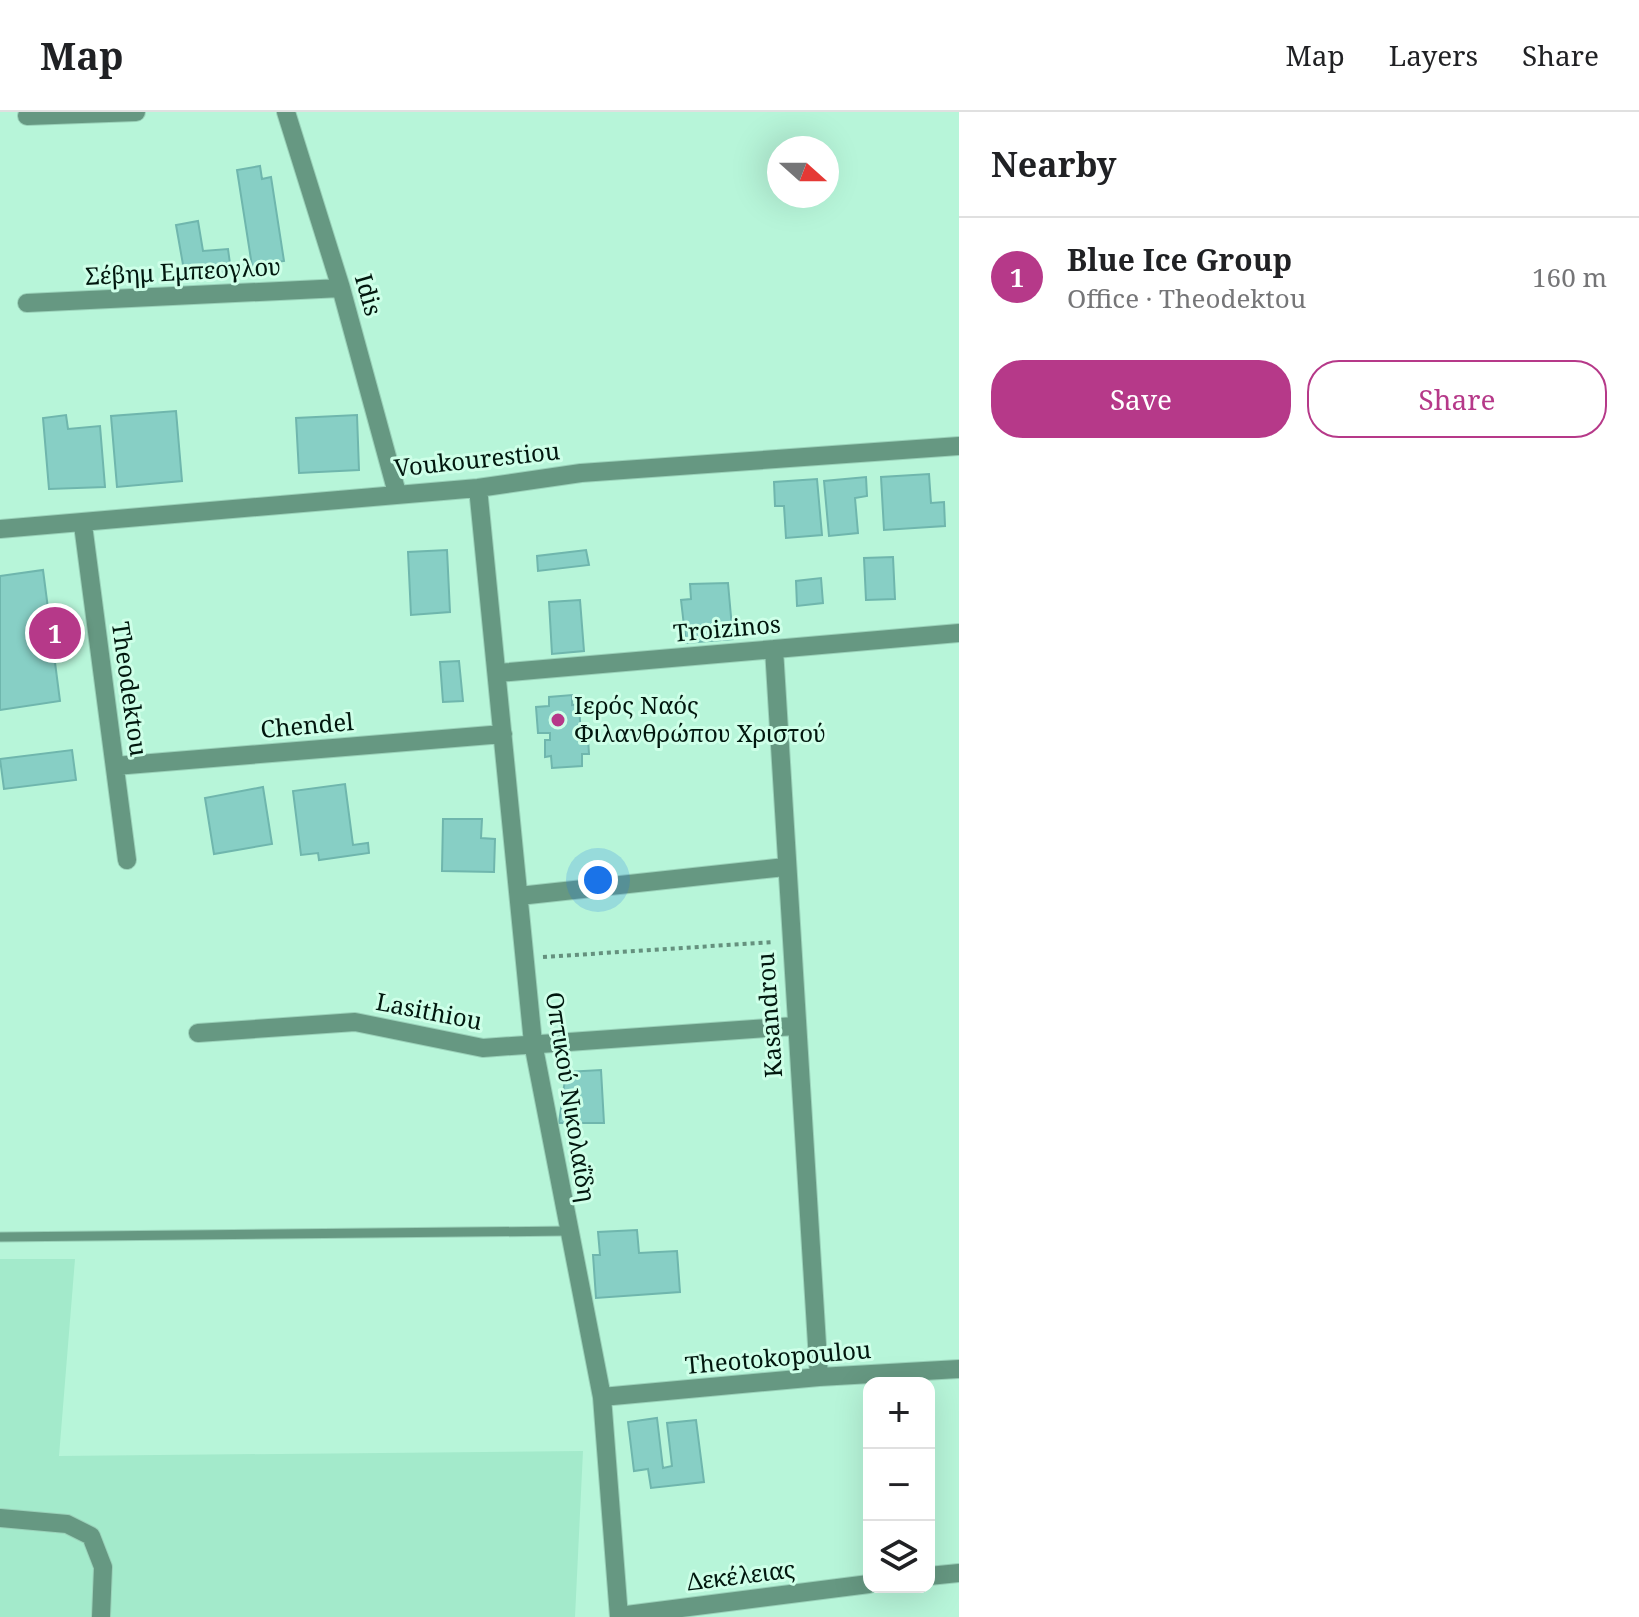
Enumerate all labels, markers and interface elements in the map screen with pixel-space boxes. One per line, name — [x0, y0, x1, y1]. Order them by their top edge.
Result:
text: Map — [40, 29, 124, 81]
text: Map — [1286, 36, 1345, 74]
text: Layers — [1389, 36, 1478, 74]
text: Share — [1522, 36, 1599, 74]
north arrow — [767, 136, 839, 208]
text: Nearby — [991, 141, 1117, 187]
text: Blue Ice Group — [1067, 239, 1292, 280]
street label: Σέβημ Εμπεογλου — [84, 249, 282, 292]
text: 1 — [1010, 259, 1024, 295]
text: 160 m — [1532, 259, 1607, 295]
street label: Idis — [348, 270, 391, 319]
text: Office · Theodektou — [1067, 280, 1306, 316]
button: Save — [991, 360, 1291, 438]
button: Share — [1307, 360, 1607, 438]
street label: Voukourestiou — [392, 433, 561, 484]
pin: 1 — [29, 603, 81, 663]
street label: Troizinos — [672, 606, 782, 649]
street label: Theodektou — [105, 619, 156, 758]
place label: Ιερός Ναός Φιλανθρώπου Χριστού — [574, 688, 826, 749]
street label: Chendel — [259, 704, 355, 745]
marker: Ιερός Ναός Φιλανθρώπου Χριστού — [549, 711, 567, 729]
your location — [578, 860, 618, 900]
street label: Kasandrou — [748, 951, 789, 1079]
street label: Lasithiou — [373, 984, 485, 1037]
street label: Οπτικού Νικολαΐδη — [539, 989, 604, 1204]
street label: Theotokopoulou — [683, 1332, 872, 1381]
map controls — [863, 1377, 935, 1593]
button: + — [863, 1377, 935, 1449]
button: − — [863, 1449, 935, 1521]
button: layers — [863, 1521, 935, 1593]
street label: Δεκέλειας — [685, 1552, 797, 1598]

